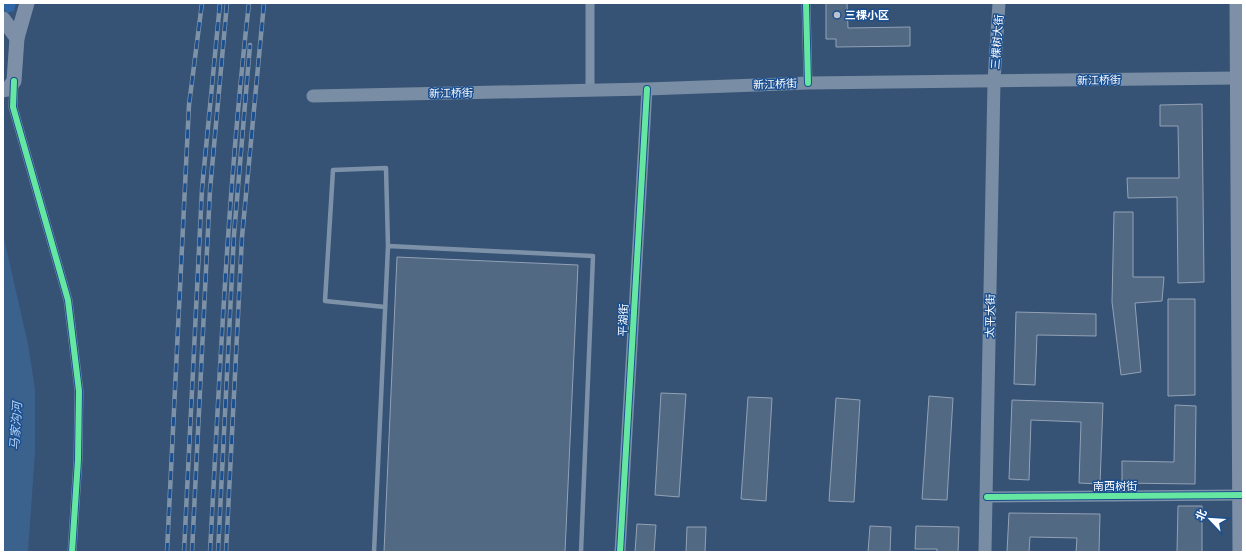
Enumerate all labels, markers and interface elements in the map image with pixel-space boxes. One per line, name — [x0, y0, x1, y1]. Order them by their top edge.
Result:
place label: 三棵小区 — [845, 7, 889, 23]
marker: 三棵小区 — [832, 10, 842, 20]
street label: 三棵树大街 — [987, 14, 1007, 70]
street label: 新江桥街 — [1077, 72, 1121, 88]
street label: 新江桥街 — [753, 75, 797, 93]
street label: 新江桥街 — [429, 85, 473, 101]
street label: 太平大街 — [982, 294, 998, 338]
street label: 平湖街 — [614, 303, 632, 337]
water label: 马家沟河 — [5, 399, 27, 451]
street label: 南西树街 — [1093, 478, 1137, 494]
north arrow — [1190, 499, 1230, 539]
text: 北 — [1191, 506, 1211, 523]

